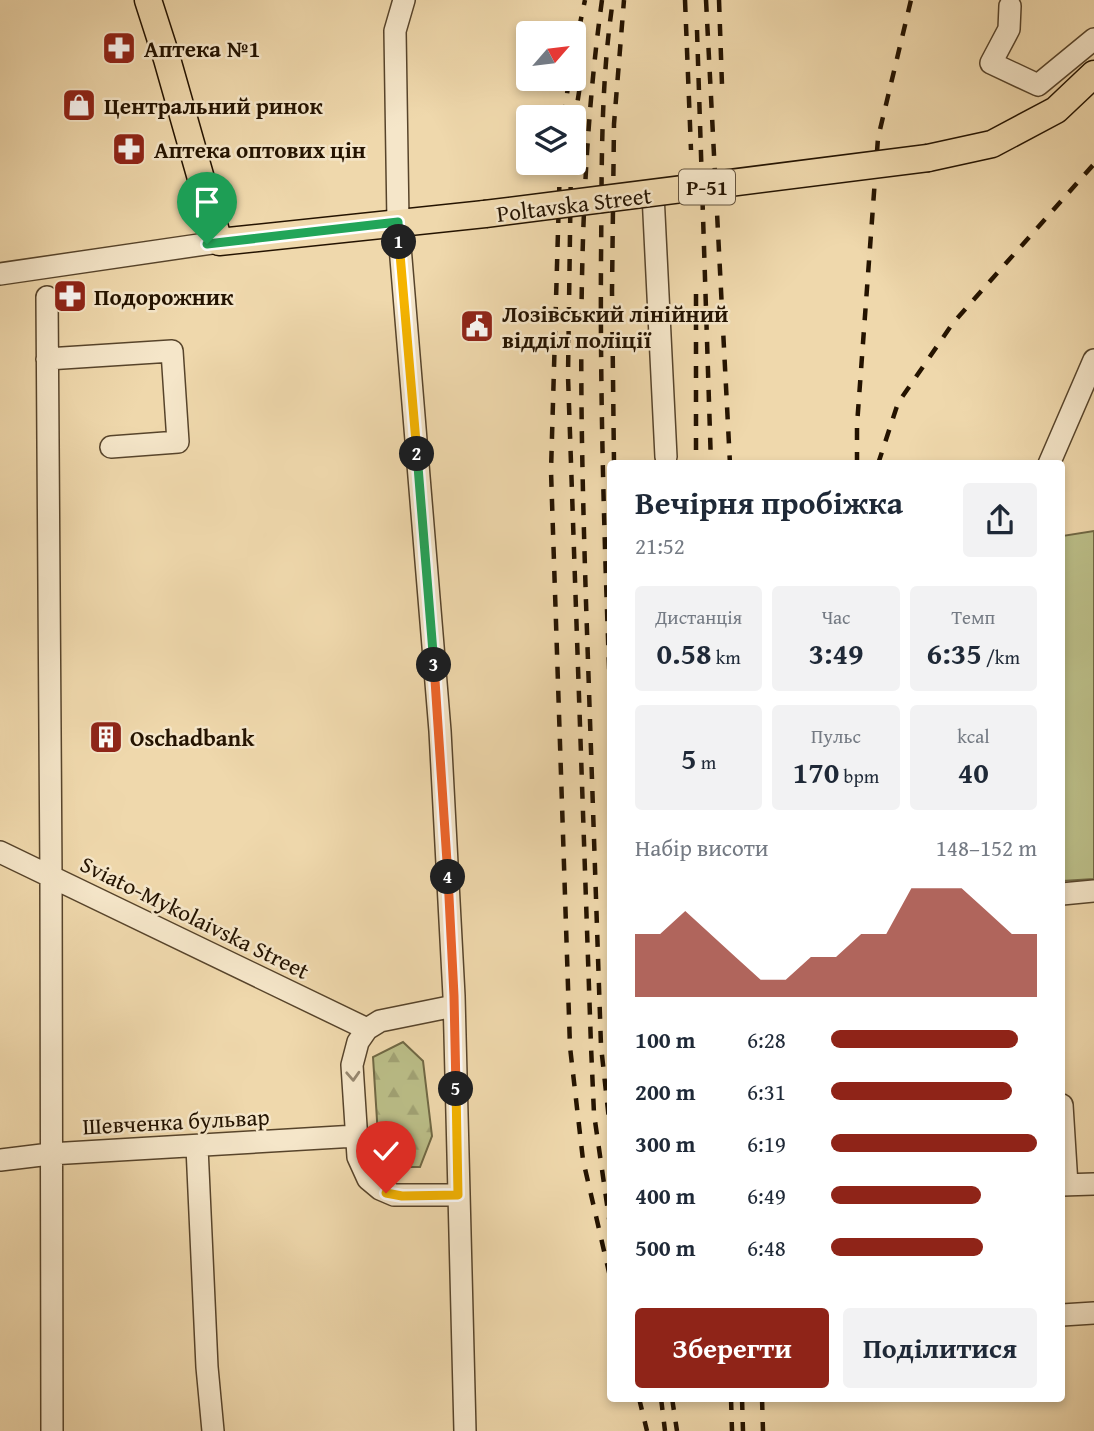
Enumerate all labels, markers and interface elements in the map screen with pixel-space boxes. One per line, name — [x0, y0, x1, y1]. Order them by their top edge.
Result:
north arrow — [516, 21, 586, 91]
map controls — [516, 21, 586, 175]
pharmacy icon: Аптека №1 — [100, 29, 138, 67]
place label: Аптека №1 — [144, 32, 260, 65]
shop icon: Центральний ринок — [60, 86, 98, 124]
place label: Центральний ринок — [104, 89, 324, 122]
button: layers — [516, 105, 586, 175]
pharmacy icon: Аптека оптових цін — [110, 130, 148, 168]
place label: Аптека оптових цін — [154, 133, 366, 166]
road number: Р-51 — [679, 170, 735, 204]
pin — [177, 172, 237, 244]
street label: Poltavska Street — [495, 178, 653, 230]
icon: arrive — [188, 183, 226, 221]
pin: 1 — [382, 224, 416, 260]
text: 1 — [394, 227, 403, 255]
pharmacy icon: Подорожник — [51, 277, 89, 315]
place label: Подорожник — [94, 280, 234, 313]
place label: Лозівський лінійний відділ поліції — [502, 297, 729, 356]
public building icon: Лозівський лінійний відділ поліції — [458, 307, 496, 345]
pin: 2 — [400, 436, 434, 472]
text: 2 — [412, 439, 421, 467]
text: Вечірня пробіжка — [635, 479, 903, 526]
button: share — [963, 483, 1037, 557]
text: 21:52 — [635, 529, 685, 562]
text: Дистанція — [655, 603, 742, 631]
text: Час — [821, 603, 851, 631]
text: Темп — [951, 603, 995, 631]
text: 0.58 — [656, 631, 712, 675]
text: 3:49 — [808, 631, 864, 675]
text: 6:35 — [927, 631, 982, 675]
text: km — [712, 643, 741, 671]
text: /km — [982, 643, 1020, 671]
pin: 3 — [416, 648, 452, 682]
text: 3 — [429, 650, 438, 678]
building icon: Oschadbank — [87, 718, 125, 756]
place label: Oschadbank — [130, 721, 255, 754]
text: Пульс — [811, 722, 861, 750]
text: kcal — [957, 722, 990, 750]
text: 5 — [681, 736, 697, 780]
text: m — [697, 748, 716, 776]
text: 170 — [793, 750, 839, 794]
text: 40 — [958, 750, 989, 794]
text: bpm — [839, 762, 879, 790]
text: Набір висоти — [635, 831, 769, 864]
text: 148–152 m — [936, 831, 1037, 864]
street label: Sviato-Mykolaivska Street — [75, 847, 315, 987]
pin: 4 — [430, 860, 466, 894]
text: 4 — [443, 862, 452, 890]
text: 100 m — [635, 1023, 696, 1056]
text: 6:28 — [747, 1023, 786, 1056]
one-way arrow — [345, 1071, 360, 1082]
pin: 5 — [438, 1072, 474, 1106]
text: 5 — [451, 1074, 460, 1102]
text: 200 m — [635, 1075, 696, 1108]
text: 6:31 — [747, 1075, 786, 1108]
street label: Шевченка бульвар — [82, 1100, 270, 1142]
pin — [356, 1121, 416, 1193]
text: 300 m — [635, 1127, 696, 1160]
text: 6:19 — [747, 1127, 786, 1160]
icon: check — [367, 1132, 405, 1170]
text: 400 m — [635, 1179, 696, 1212]
text: 6:49 — [747, 1179, 786, 1212]
text: 500 m — [635, 1231, 696, 1264]
text: 6:48 — [747, 1231, 786, 1264]
button: Зберегти — [635, 1308, 829, 1388]
button: Поділитися — [843, 1308, 1037, 1388]

